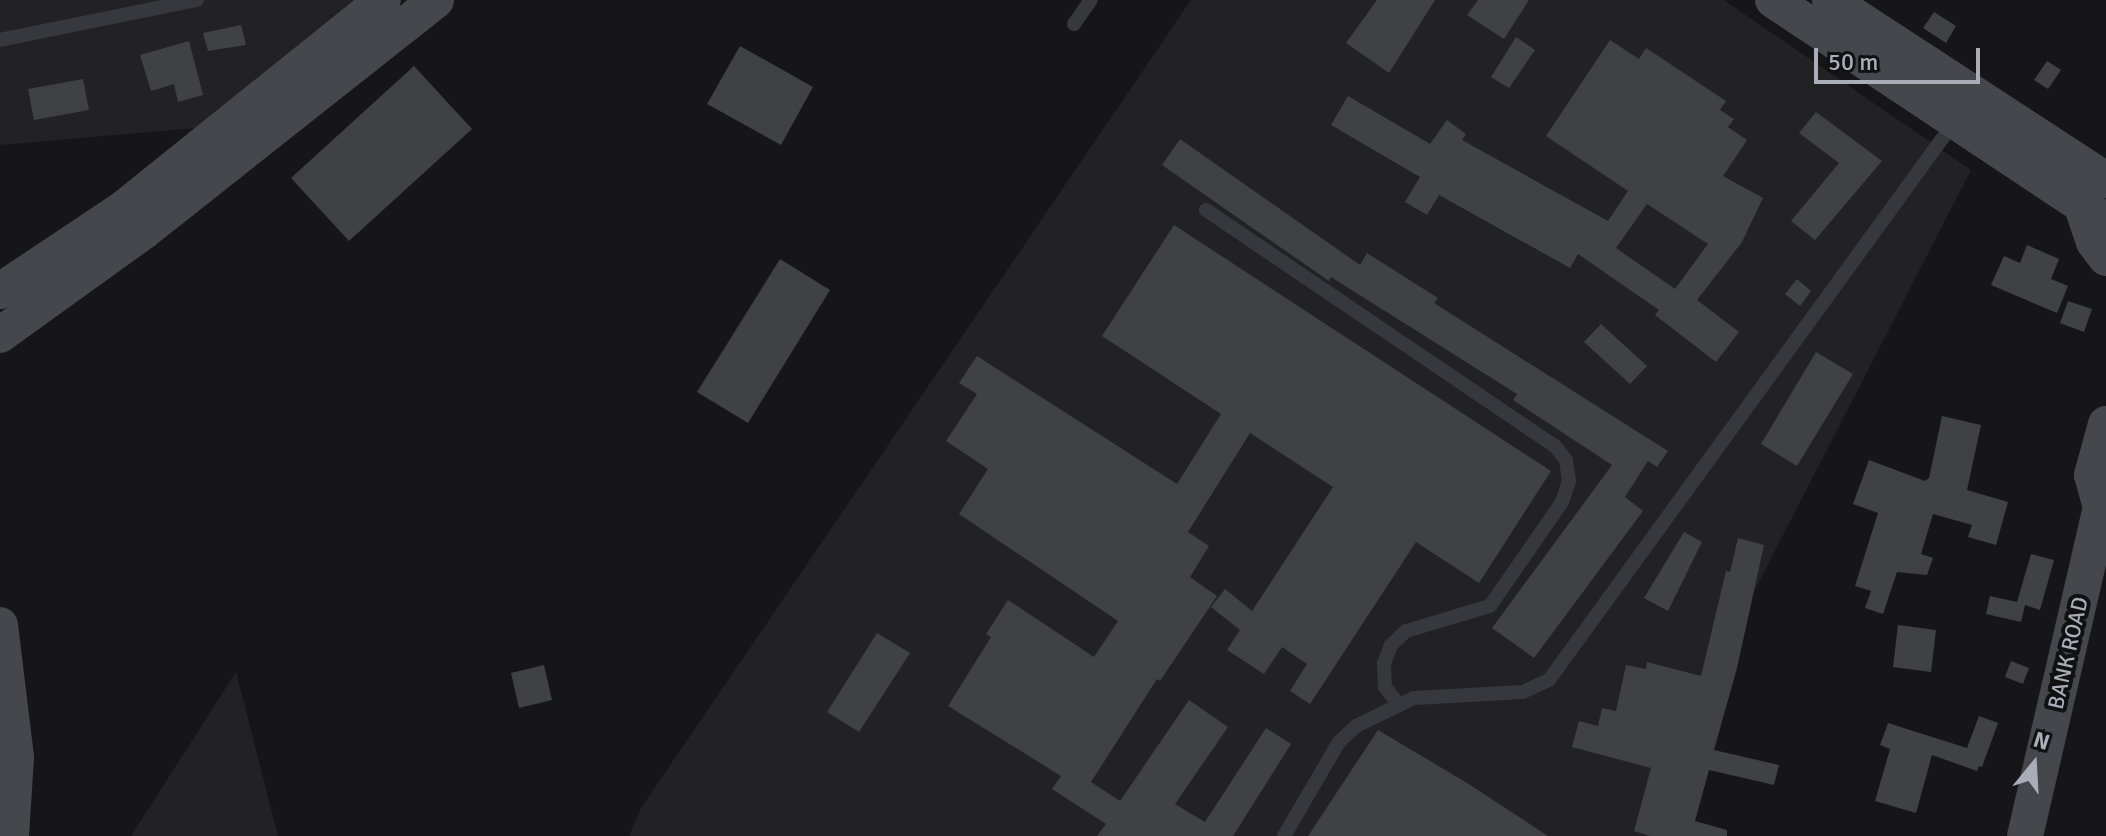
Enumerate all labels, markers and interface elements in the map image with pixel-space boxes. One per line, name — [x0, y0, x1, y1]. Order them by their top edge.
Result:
scale bar — [1818, 32, 1984, 82]
text: 50 m — [1828, 47, 1878, 77]
street label: BANK ROAD — [2042, 594, 2094, 712]
north arrow — [1994, 724, 2074, 804]
text: N — [2030, 725, 2053, 756]

